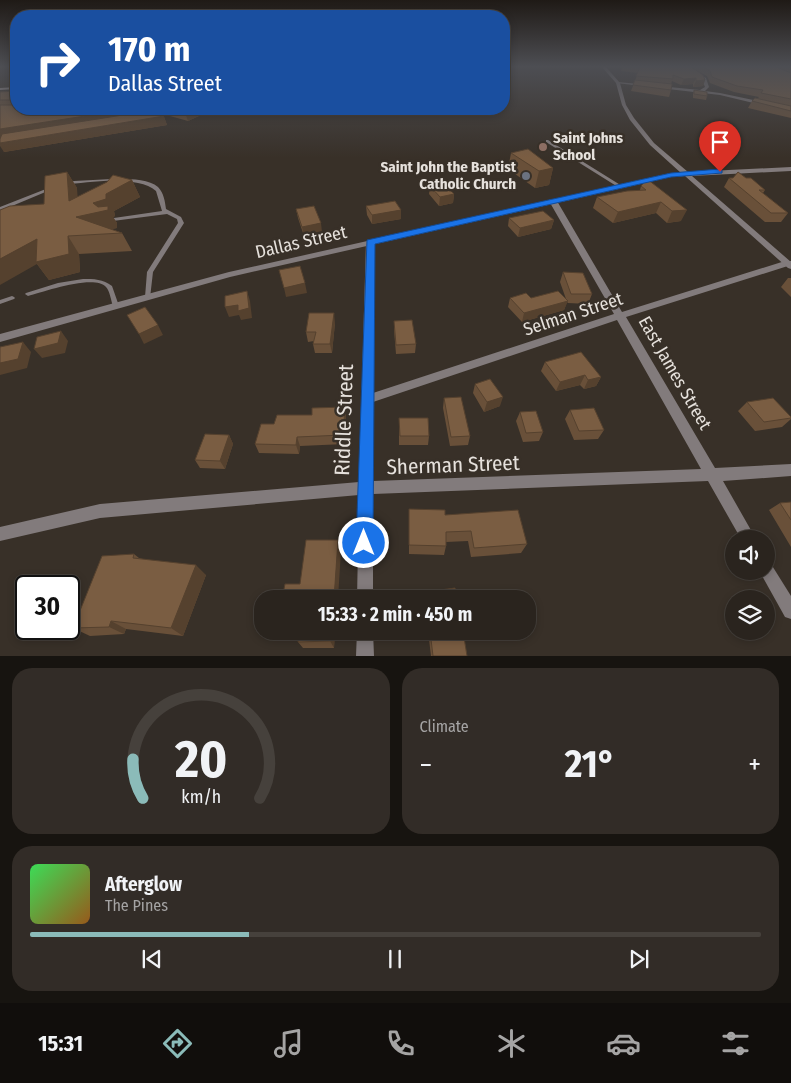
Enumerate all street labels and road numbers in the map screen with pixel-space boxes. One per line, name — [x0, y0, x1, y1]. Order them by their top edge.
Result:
street label: Dallas Street — [253, 221, 349, 263]
street label: Selman Street — [521, 288, 626, 340]
street label: East James Street — [634, 312, 716, 434]
street label: Riddle Street — [329, 364, 359, 476]
street label: Sherman Street — [386, 450, 520, 480]

